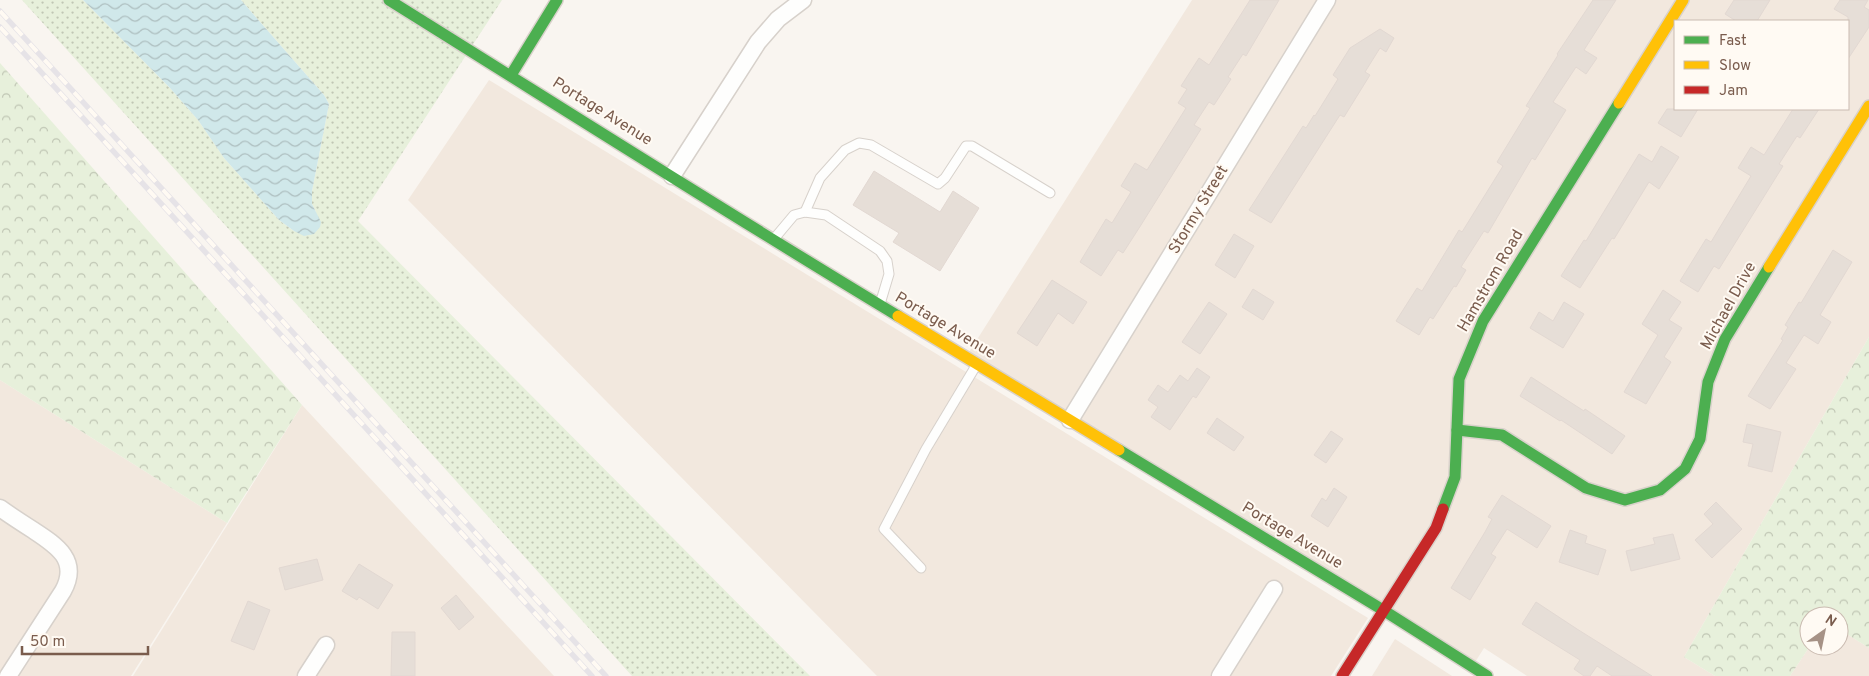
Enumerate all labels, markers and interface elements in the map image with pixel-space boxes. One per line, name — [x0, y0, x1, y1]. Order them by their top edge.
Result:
legend — [1674, 20, 1849, 110]
text: Fast — [1719, 32, 1747, 51]
text: Slow — [1719, 57, 1751, 76]
street label: Portage Avenue — [548, 73, 656, 151]
text: Jam — [1719, 82, 1748, 101]
street label: Stormy Street — [1165, 162, 1233, 258]
street label: Hamstrom Road — [1454, 226, 1528, 336]
street label: Michael Drive — [1697, 259, 1761, 353]
street label: Portage Avenue — [891, 288, 999, 364]
street label: Portage Avenue — [1238, 498, 1346, 574]
north arrow — [1799, 606, 1849, 656]
text: N — [1821, 611, 1839, 631]
scale bar — [22, 624, 149, 656]
text: 50 m — [30, 633, 65, 652]

